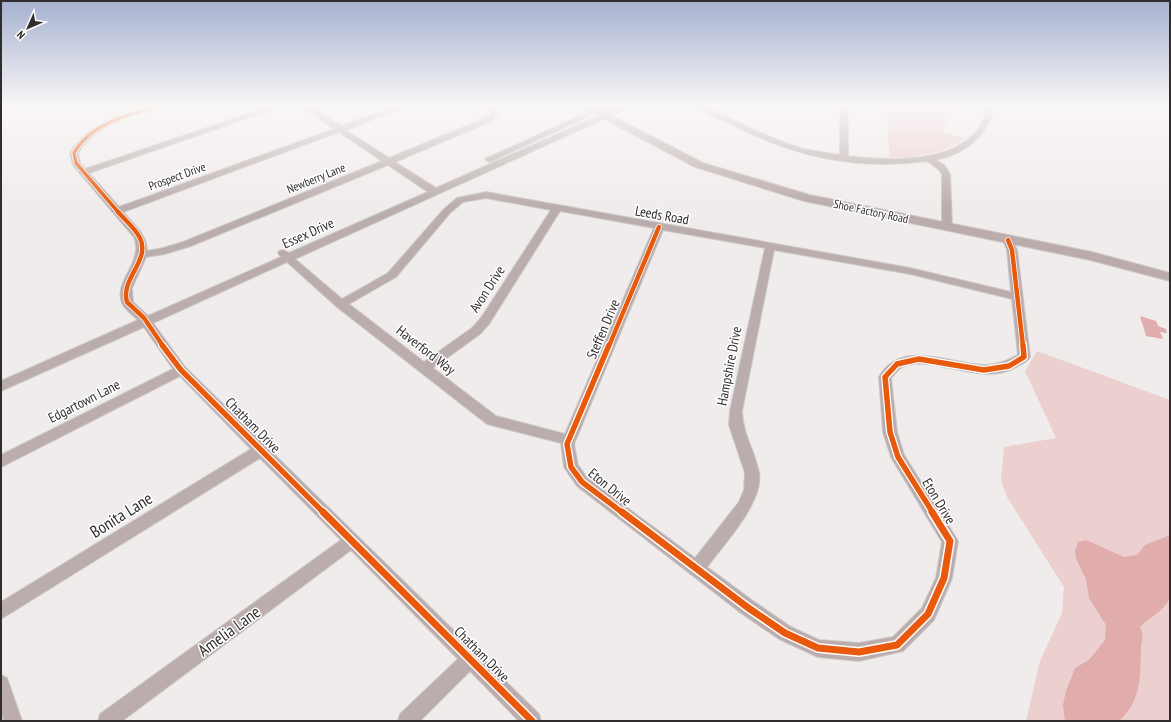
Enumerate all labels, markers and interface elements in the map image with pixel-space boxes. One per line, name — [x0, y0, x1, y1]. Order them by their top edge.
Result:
north arrow — [8, 8, 48, 48]
text: N — [14, 28, 28, 42]
street label: Prospect Drive — [146, 159, 208, 193]
street label: Newberry Lane — [285, 159, 347, 197]
street label: Shoe Factory Road — [832, 196, 910, 226]
street label: Leeds Road — [634, 201, 690, 229]
street label: Essex Drive — [279, 214, 337, 252]
street label: Avon Drive — [465, 262, 509, 316]
street label: Steffen Drive — [582, 296, 624, 361]
street label: Haverford Way — [393, 321, 460, 379]
street label: Hampshire Drive — [713, 325, 746, 407]
street label: Edgartown Lane — [45, 375, 123, 427]
street label: Chatham Drive — [221, 393, 285, 457]
street label: Eton Drive — [585, 464, 635, 510]
street label: Eton Drive — [918, 475, 960, 527]
street label: Bonita Lane — [86, 487, 156, 543]
street label: Amelia Lane — [193, 601, 265, 661]
street label: Chatham Drive — [450, 622, 514, 686]

